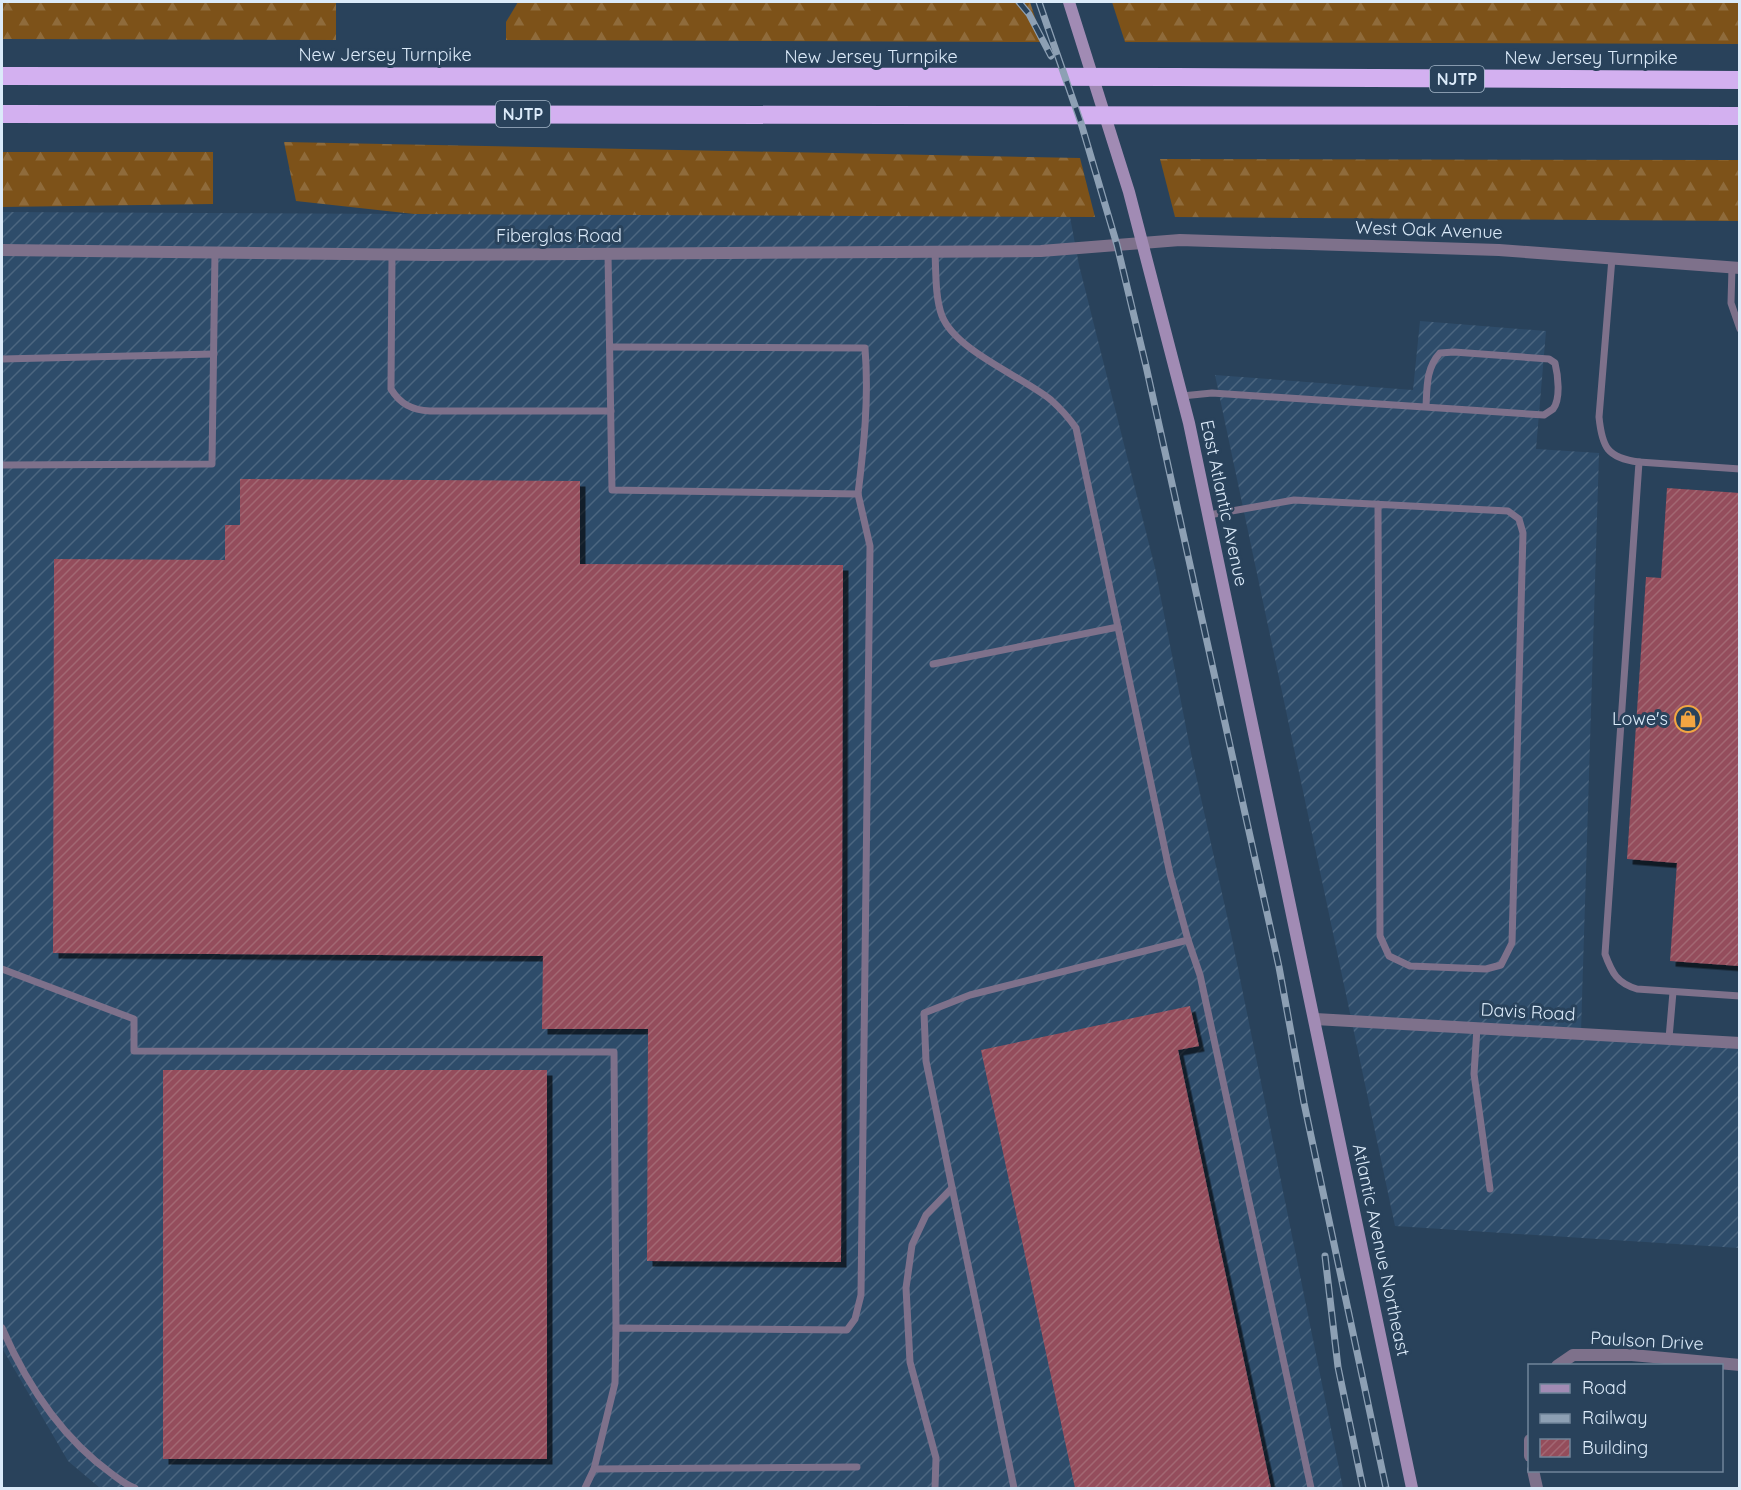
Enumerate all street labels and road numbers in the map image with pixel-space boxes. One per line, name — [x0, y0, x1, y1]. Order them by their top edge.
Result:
street label: New Jersey Turnpike — [298, 43, 472, 66]
street label: New Jersey Turnpike — [784, 45, 958, 68]
street label: New Jersey Turnpike — [1504, 46, 1678, 69]
road number: NJTP — [1430, 66, 1484, 92]
road number: NJTP — [496, 101, 550, 127]
street label: West Oak Avenue — [1355, 215, 1503, 244]
street label: Fiberglas Road — [496, 224, 622, 247]
street label: East Atlantic Avenue — [1196, 418, 1253, 588]
street label: Davis Road — [1480, 998, 1576, 1025]
street label: Atlantic Avenue Northeast — [1348, 1142, 1415, 1358]
street label: Paulson Drive — [1590, 1326, 1704, 1355]

